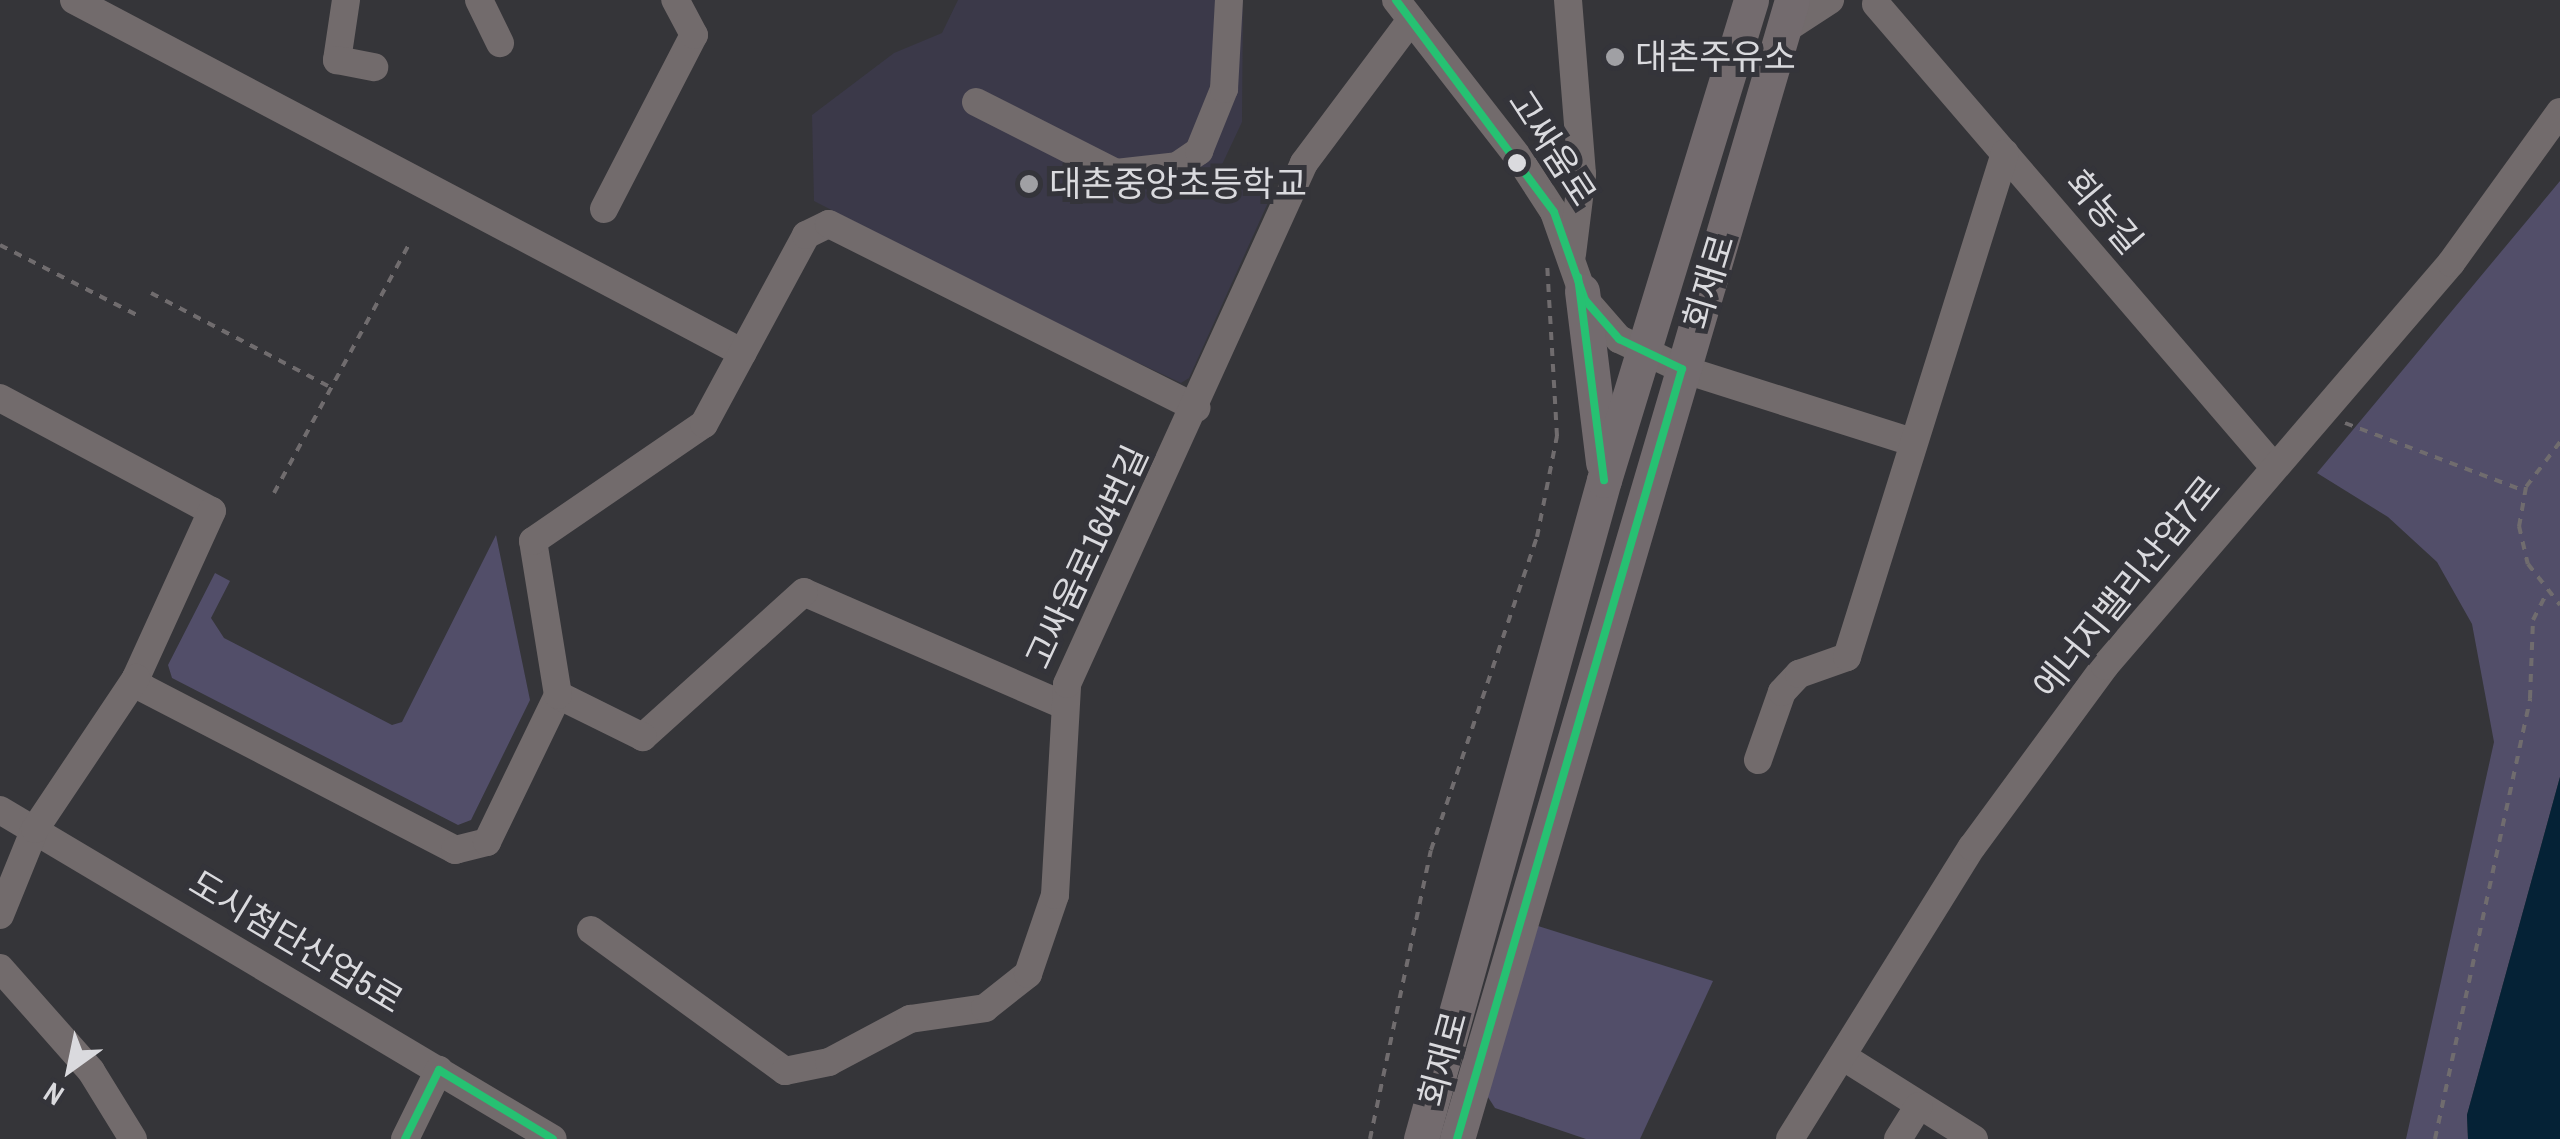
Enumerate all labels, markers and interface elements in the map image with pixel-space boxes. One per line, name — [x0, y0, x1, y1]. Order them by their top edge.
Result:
place label: 대촌주유소 — [1635, 36, 1796, 78]
marker: 대촌주유소 — [1604, 46, 1626, 68]
street label: 고싸움로 — [1499, 83, 1605, 213]
unlabelled marker — [1507, 153, 1527, 173]
street label: 회농길 — [2057, 162, 2151, 262]
place label: 대촌중앙초등학교 — [1049, 163, 1307, 205]
marker: 대촌중앙초등학교 — [1018, 173, 1040, 195]
street label: 회재로 — [1675, 230, 1743, 334]
street label: 고싸움로164번길 — [1017, 439, 1157, 675]
street label: 에너지밸리산업7로 — [2025, 467, 2229, 707]
street label: 도시첨단산업5로 — [182, 862, 410, 1022]
street label: 회재로 — [1410, 1007, 1476, 1111]
north arrow — [20, 1019, 120, 1119]
text: N — [36, 1074, 71, 1115]

